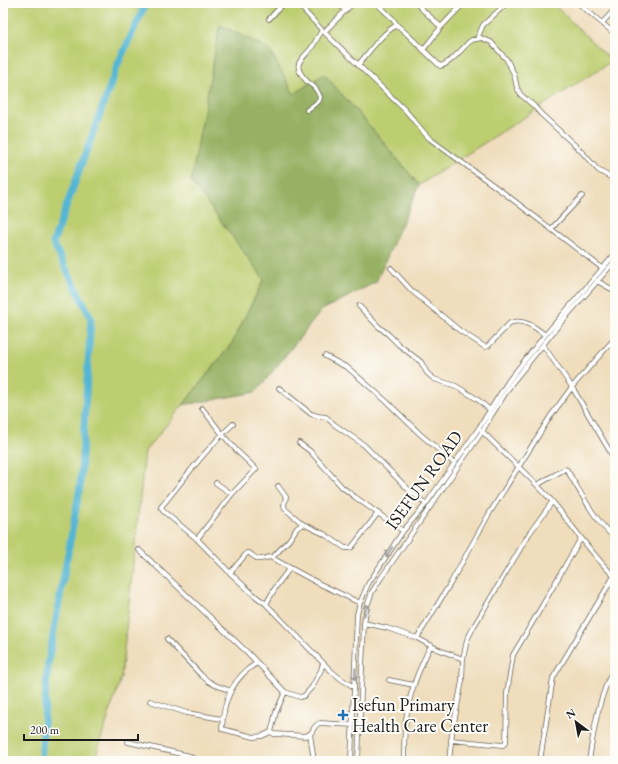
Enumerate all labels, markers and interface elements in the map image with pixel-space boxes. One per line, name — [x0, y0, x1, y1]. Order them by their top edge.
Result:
street label: ISEFUN ROAD — [380, 426, 467, 534]
one-way arrow — [385, 546, 393, 557]
one-way arrow — [363, 604, 370, 617]
one-way arrow — [351, 667, 358, 680]
place label: Isefun Primary Health Care Center — [352, 693, 488, 737]
north arrow — [556, 702, 596, 742]
text: N — [563, 705, 578, 722]
marker: Isefun Primary Health Care Center — [337, 709, 349, 721]
scale bar — [24, 716, 138, 742]
text: 200 m — [30, 722, 60, 738]

